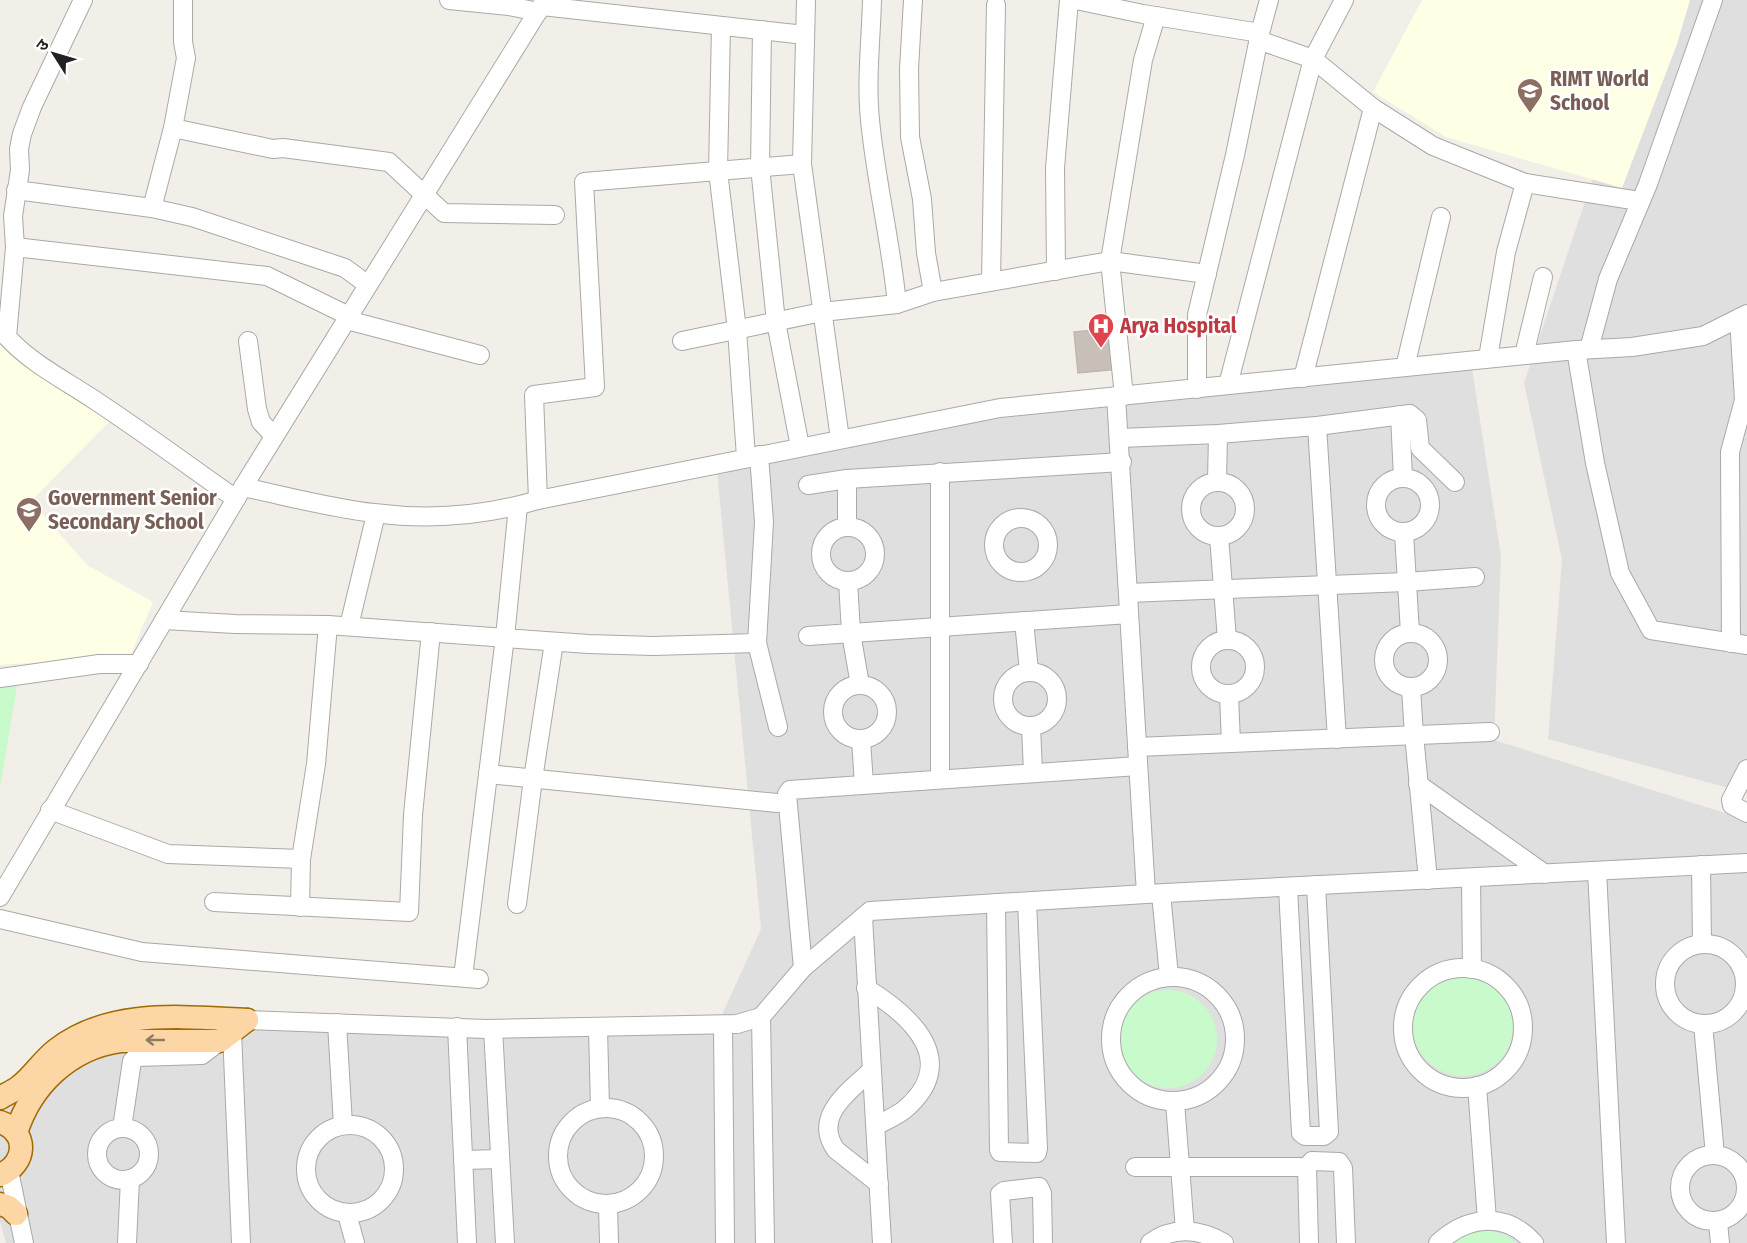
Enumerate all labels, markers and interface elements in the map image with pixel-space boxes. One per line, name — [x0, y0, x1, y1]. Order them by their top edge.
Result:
north arrow — [24, 24, 84, 84]
text: उ — [32, 35, 53, 55]
place label: RIMT World School — [1550, 66, 1649, 116]
school or university icon: RIMT World School — [1515, 76, 1545, 114]
hospital icon: Arya Hospital — [1086, 311, 1116, 349]
place label: Arya Hospital — [1119, 313, 1237, 339]
place label: Government Senior Secondary School — [48, 485, 217, 535]
school or university icon: Government Senior Secondary School — [14, 495, 44, 533]
one-way arrow — [146, 1034, 166, 1046]

